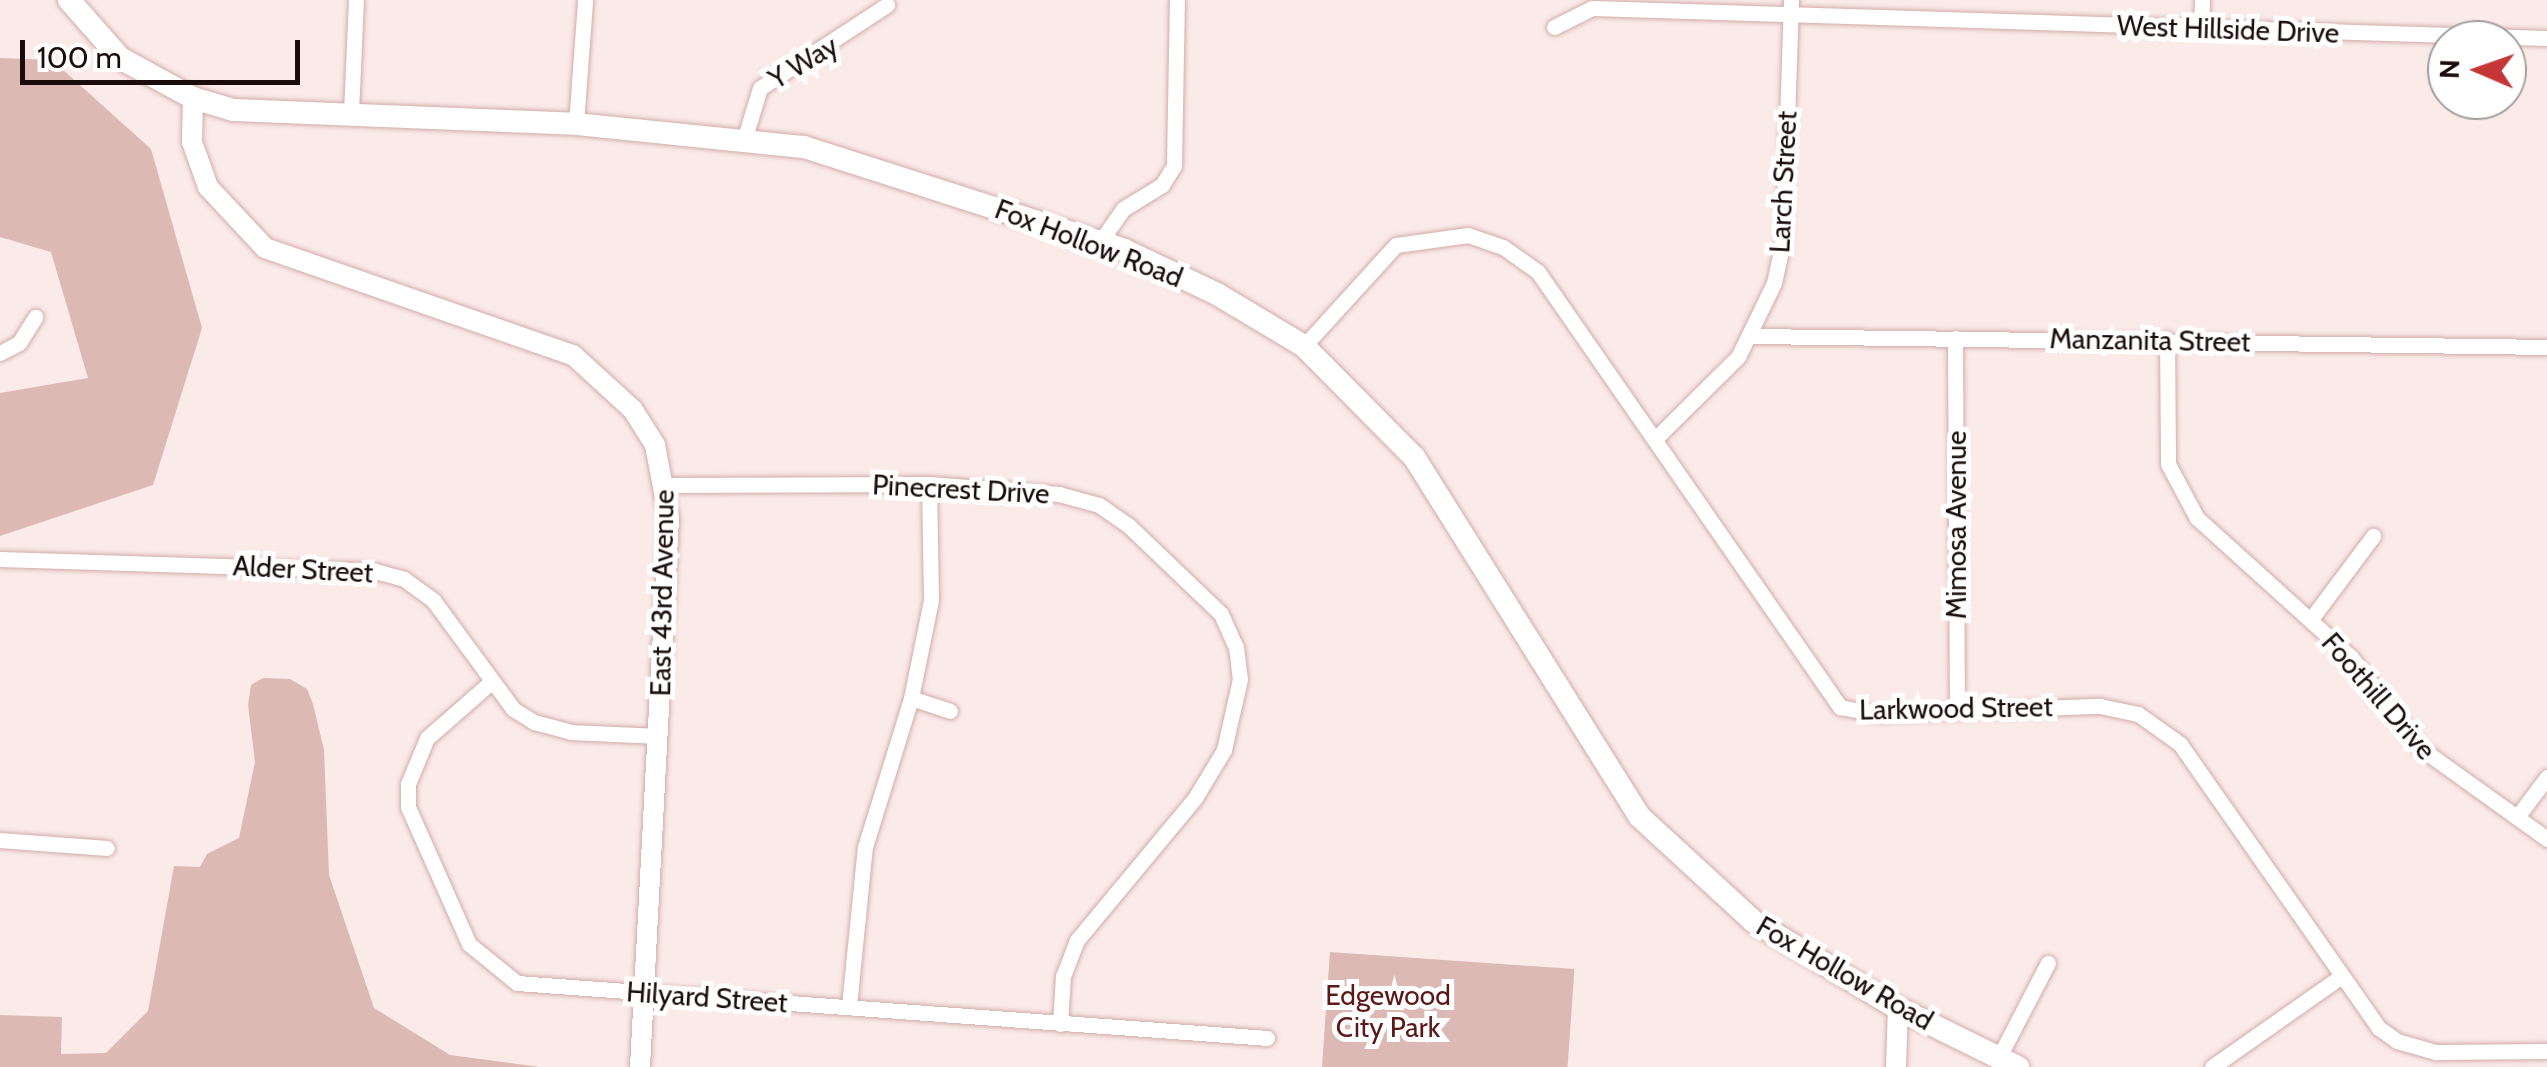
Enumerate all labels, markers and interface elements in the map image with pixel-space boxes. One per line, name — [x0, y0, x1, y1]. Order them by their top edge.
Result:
street label: West Hillside Drive — [2116, 8, 2340, 50]
scale bar — [25, 20, 305, 82]
north arrow — [2427, 20, 2527, 120]
street label: Y Way — [762, 28, 844, 96]
text: 100 m — [37, 39, 122, 76]
text: N — [2432, 59, 2466, 80]
street label: Larch Street — [1763, 110, 1803, 254]
street label: Fox Hollow Road — [990, 192, 1188, 294]
street label: Manzanita Street — [2049, 321, 2251, 359]
street label: Mimosa Avenue — [1939, 431, 1973, 619]
street label: Pinecrest Drive — [872, 468, 1050, 510]
street label: East 43rd Avenue — [643, 489, 681, 697]
street label: Alder Street — [232, 549, 374, 589]
street label: Foothill Drive — [2315, 626, 2443, 766]
street label: Larkwood Street — [1859, 690, 2053, 726]
street label: Fox Hollow Road — [1751, 909, 1939, 1037]
street label: Hilyard Street — [625, 975, 789, 1019]
park label: Edgewood City Park — [1325, 978, 1451, 1044]

